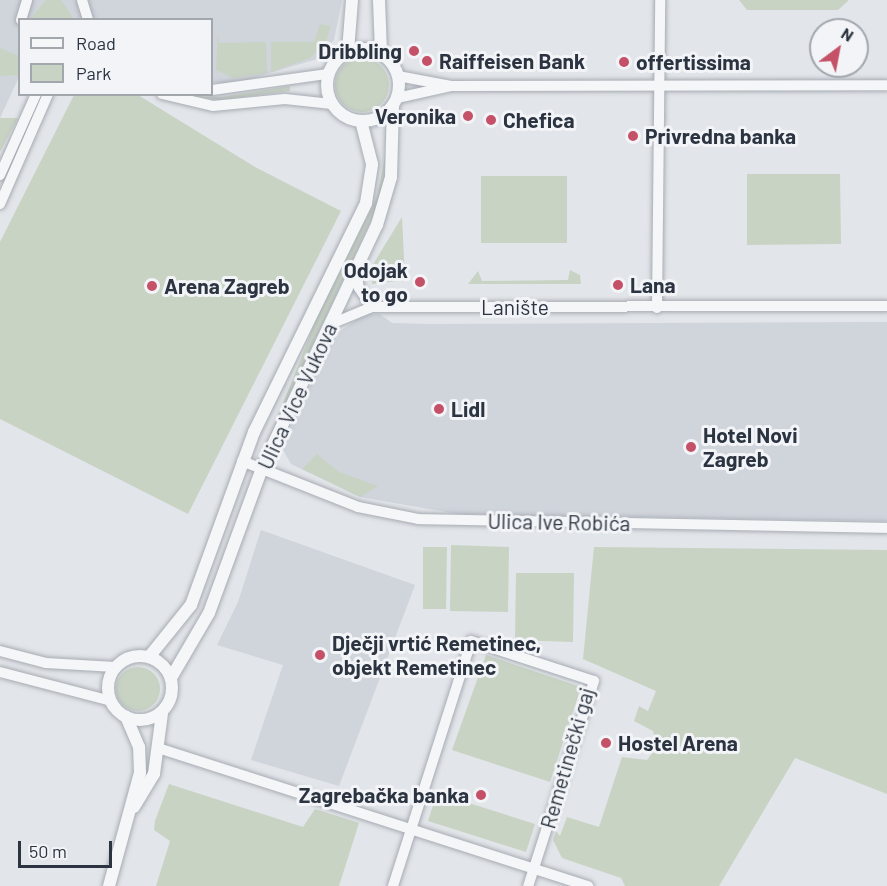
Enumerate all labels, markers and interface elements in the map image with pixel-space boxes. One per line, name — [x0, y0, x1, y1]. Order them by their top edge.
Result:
legend — [18, 18, 213, 96]
north arrow — [809, 18, 869, 78]
text: N — [838, 23, 857, 45]
text: Road — [76, 32, 116, 54]
place label: Dribbling — [318, 38, 402, 64]
marker: Dribbling — [407, 44, 421, 58]
place label: Raiffeisen Bank — [439, 48, 585, 74]
place label: offertissima — [636, 49, 751, 75]
marker: Raiffeisen Bank — [420, 54, 434, 68]
marker: offertissima — [617, 55, 631, 69]
text: Park — [76, 62, 111, 84]
place label: Veronika — [375, 103, 456, 129]
place label: Chefica — [503, 107, 574, 133]
marker: Veronika — [461, 109, 475, 123]
marker: Chefica — [484, 113, 498, 127]
place label: Privredna banka — [645, 123, 796, 149]
marker: Privredna banka — [626, 129, 640, 143]
place label: Odojak to go — [344, 257, 408, 307]
place label: Lana — [630, 272, 676, 298]
place label: Arena Zagreb — [164, 273, 290, 299]
marker: Odojak to go — [413, 275, 427, 289]
marker: Lana — [611, 278, 625, 292]
marker: Arena Zagreb — [145, 279, 159, 293]
street label: Lanište — [481, 294, 549, 320]
street label: Ulica Vice Vukova — [252, 319, 342, 473]
place label: Lidl — [451, 396, 485, 422]
marker: Lidl — [432, 402, 446, 416]
place label: Hotel Novi Zagreb — [703, 422, 798, 472]
marker: Hotel Novi Zagreb — [684, 440, 698, 454]
street label: Ulica Ive Robića — [487, 508, 631, 536]
place label: Dječji vrtić Remetinec, objekt Remetinec — [332, 630, 541, 680]
marker: Dječji vrtić Remetinec, objekt Remetinec — [313, 648, 327, 662]
street label: Remetinečki gaj — [535, 684, 599, 832]
place label: Hostel Arena — [618, 730, 738, 756]
marker: Hostel Arena — [599, 736, 613, 750]
place label: Zagrebačka banka — [299, 782, 469, 808]
marker: Zagrebačka banka — [474, 788, 488, 802]
scale bar — [21, 829, 116, 867]
text: 50 m — [29, 840, 67, 862]

